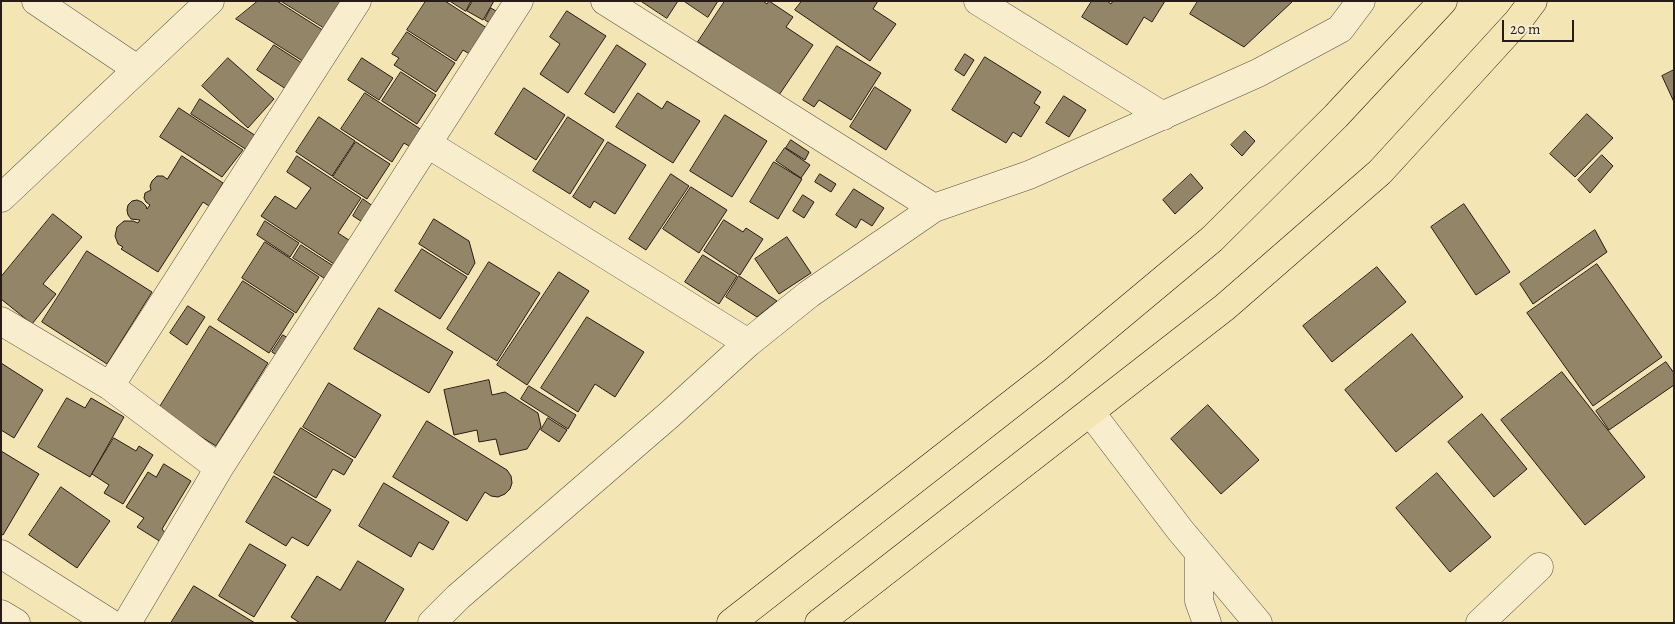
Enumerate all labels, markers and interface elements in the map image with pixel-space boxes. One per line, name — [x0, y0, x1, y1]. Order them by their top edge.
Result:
scale bar — [1505, 10, 1578, 42]
text: 20 m — [1510, 19, 1541, 39]

